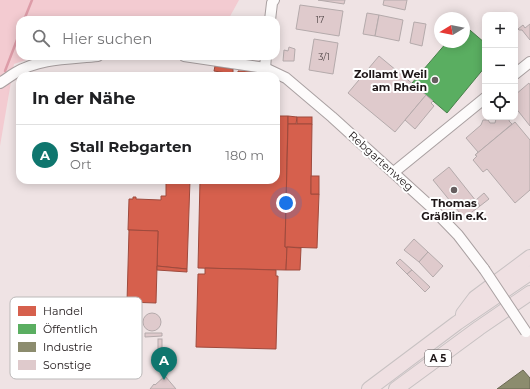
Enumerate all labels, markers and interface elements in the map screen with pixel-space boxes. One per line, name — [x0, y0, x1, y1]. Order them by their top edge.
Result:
north arrow — [434, 12, 470, 48]
map controls — [482, 12, 518, 120]
button: + — [482, 12, 518, 48]
house number: 17 — [316, 14, 324, 25]
search box — [16, 16, 280, 60]
icon: search — [30, 27, 52, 49]
text: Hier suchen — [62, 29, 152, 48]
button: − — [482, 48, 518, 84]
house number: 3/1 — [318, 51, 330, 62]
place label: Zollamt Weil am Rhein — [354, 67, 427, 94]
marker: Zollamt Weil am Rhein — [430, 75, 440, 85]
button: locate — [482, 84, 518, 120]
text: In der Nähe — [32, 88, 136, 108]
street label: Rebgartenweg — [346, 128, 416, 194]
text: Stall Rebgarten — [70, 137, 192, 156]
text: A — [40, 147, 50, 163]
text: 180 m — [225, 147, 264, 163]
text: Ort — [70, 156, 92, 172]
marker: Thomas Gräßlin e.K. — [449, 185, 459, 195]
your location — [276, 193, 296, 213]
place label: Thomas Gräßlin e.K. — [421, 196, 487, 223]
legend — [10, 297, 142, 379]
text: Handel — [43, 304, 83, 318]
text: Öffentlich — [43, 322, 98, 336]
text: Industrie — [43, 340, 93, 354]
pin: A — [151, 347, 177, 380]
road number: A 5 — [425, 350, 451, 366]
text: Sonstige — [43, 358, 91, 372]

